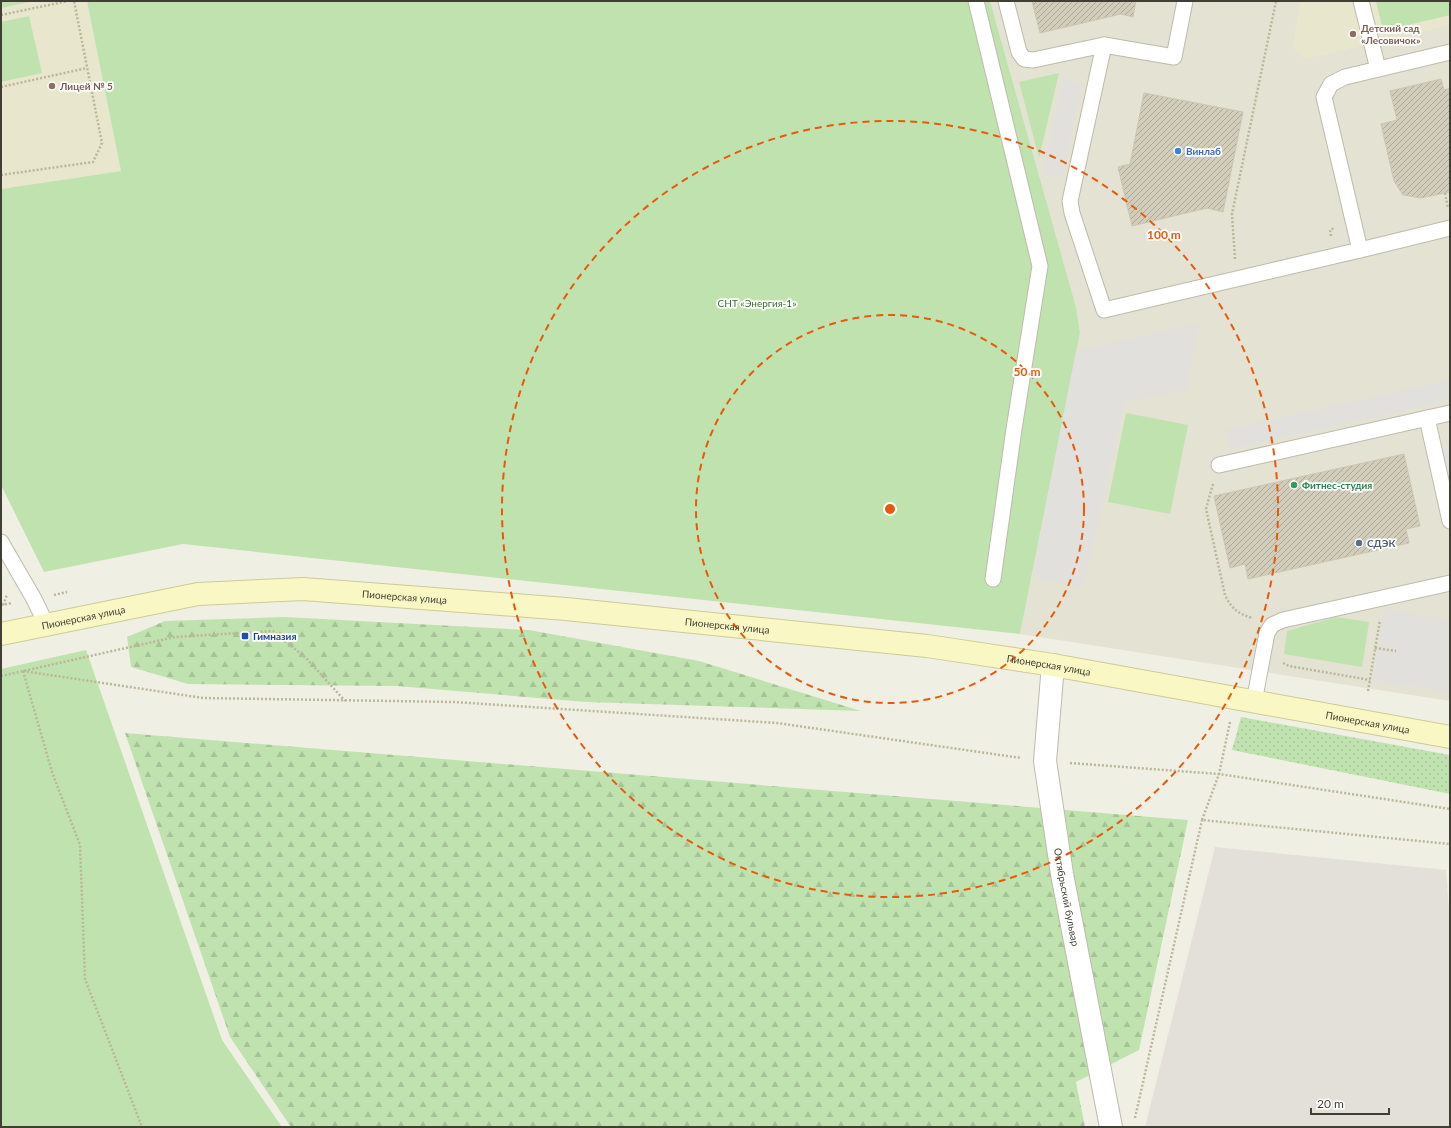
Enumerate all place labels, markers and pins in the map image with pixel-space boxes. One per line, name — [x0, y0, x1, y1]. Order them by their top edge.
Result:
place label: Детский сад «Лесовичок» — [1361, 22, 1421, 46]
marker: Детский сад «Лесовичок» — [1348, 29, 1358, 39]
place label: Лицей № 5 — [59, 80, 113, 92]
marker: Лицей № 5 — [47, 81, 57, 91]
place label: Винлаб — [1186, 145, 1221, 157]
marker: Винлаб — [1173, 146, 1183, 156]
place label: Фитнес-студия — [1302, 479, 1372, 491]
marker: Фитнес-студия — [1289, 480, 1299, 490]
centre of rings — [883, 502, 897, 516]
place label: СДЭК — [1367, 537, 1395, 549]
marker: СДЭК — [1354, 538, 1364, 548]
place label: Гимназия — [253, 630, 296, 642]
marker: Гимназия — [240, 631, 250, 641]

